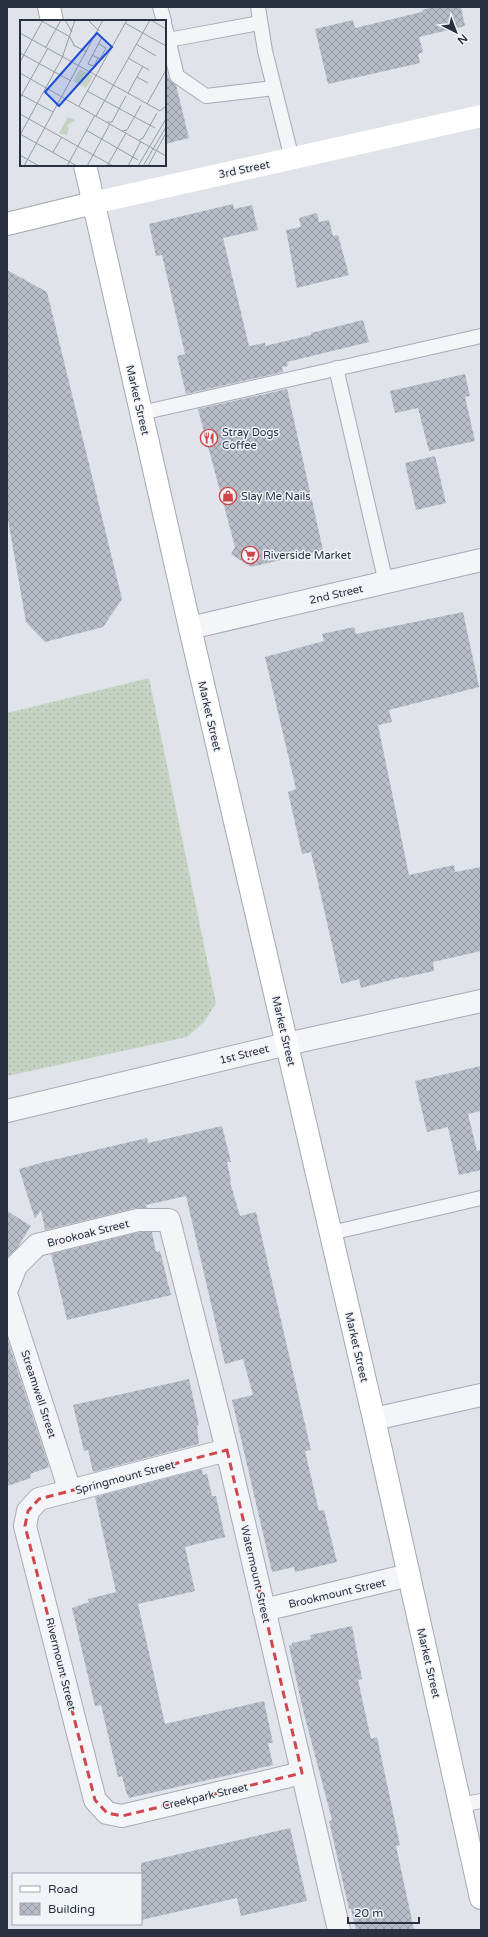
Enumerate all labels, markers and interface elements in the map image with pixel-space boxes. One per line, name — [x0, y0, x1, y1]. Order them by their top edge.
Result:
north arrow — [436, 12, 476, 52]
inset map — [20, 20, 166, 166]
text: N — [455, 31, 470, 47]
street label: 3rd Street — [217, 158, 271, 181]
street label: Market Street — [123, 364, 152, 436]
place label: Stray Dogs Coffee — [222, 426, 279, 452]
restaurant icon: Stray Dogs Coffee — [199, 428, 219, 448]
shop icon: Slay Me Nails — [218, 486, 238, 506]
place label: Slay Me Nails — [241, 490, 311, 503]
supermarket icon: Riverside Market — [240, 545, 260, 565]
place label: Riverside Market — [263, 549, 351, 562]
street label: 2nd Street — [308, 582, 364, 607]
street label: Market Street — [195, 680, 224, 752]
street label: Market Street — [269, 995, 298, 1067]
street label: 1st Street — [218, 1042, 270, 1067]
street label: Brookoak Street — [46, 1217, 130, 1250]
street label: Market Street — [342, 1311, 371, 1383]
street label: Streamwell Street — [18, 1348, 59, 1440]
street label: Springmount Street — [74, 1458, 176, 1497]
street label: Watermount Street — [238, 1524, 273, 1624]
street label: Brookmount Street — [287, 1576, 387, 1611]
street label: Rivermount Street — [43, 1616, 78, 1712]
street label: Market Street — [414, 1627, 443, 1699]
street label: Creekpark Street — [161, 1780, 249, 1813]
legend — [12, 1873, 142, 1925]
text: Road — [48, 1882, 78, 1896]
scale bar — [348, 1899, 419, 1925]
text: Building — [48, 1902, 95, 1916]
text: 20 m — [354, 1906, 383, 1920]

